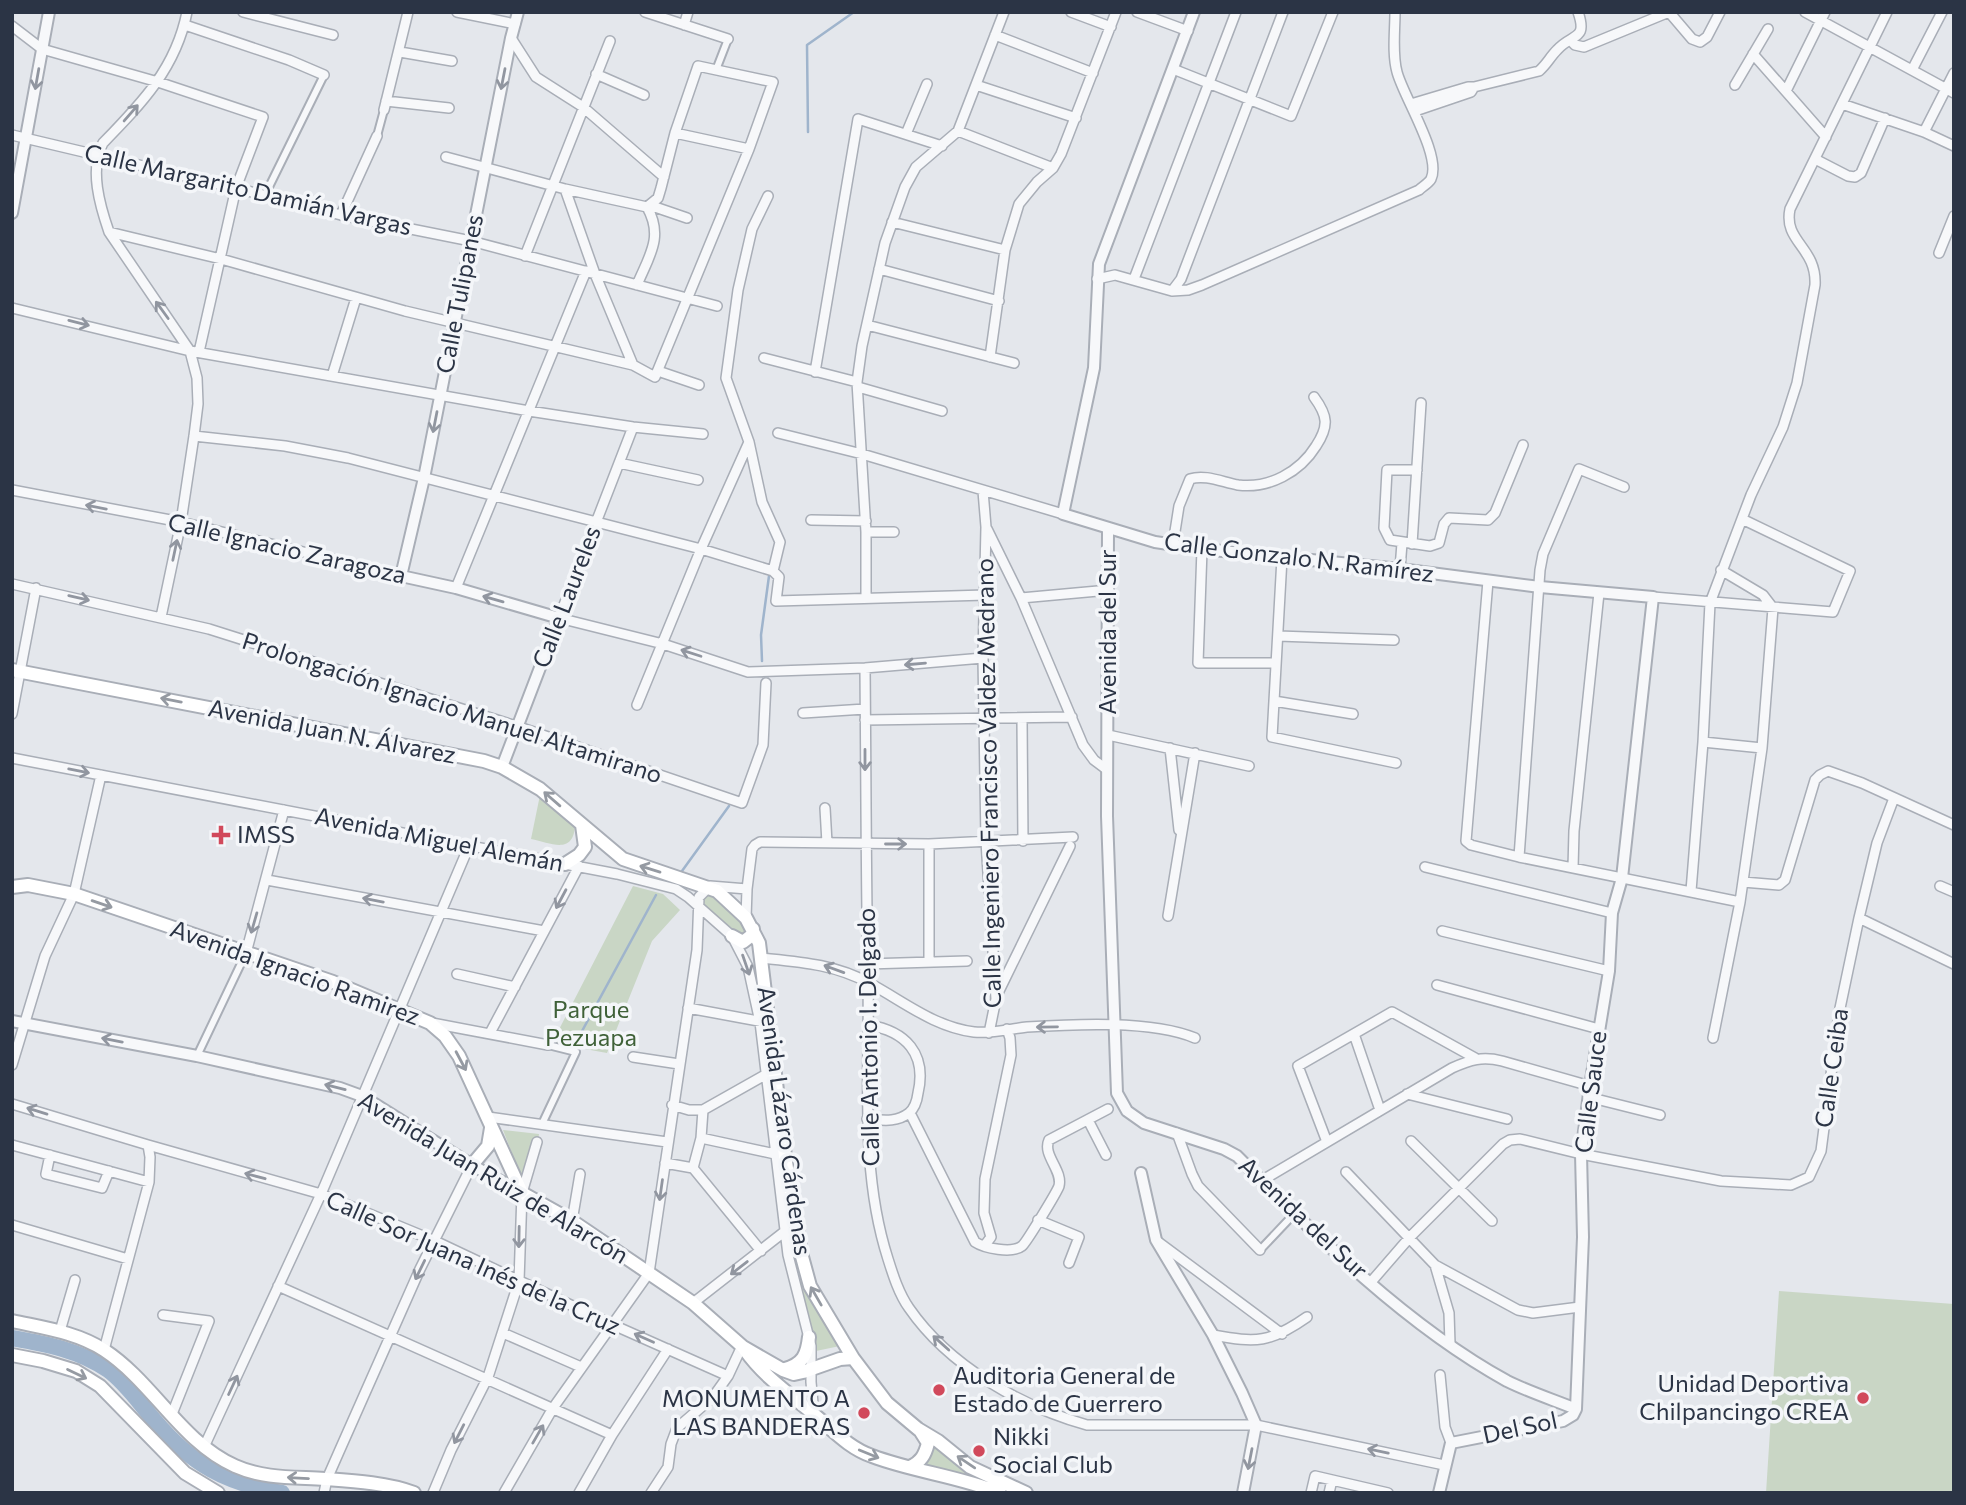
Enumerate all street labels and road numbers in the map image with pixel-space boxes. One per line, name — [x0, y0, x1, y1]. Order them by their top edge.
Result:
street label: Calle Margarito Damián Vargas — [82, 137, 415, 240]
street label: Calle Tulipanes — [429, 212, 488, 376]
street label: Calle Ignacio Zaragoza — [165, 506, 409, 589]
street label: Calle Laureles — [525, 521, 606, 672]
street label: Calle Gonzalo N. Ramírez — [1163, 526, 1436, 587]
street label: Avenida del Sur — [1092, 549, 1121, 715]
street label: Calle Ingeniero Francisco Valdez Medrano — [969, 558, 1006, 1008]
street label: Prolongación Ignacio Manuel Altamirano — [239, 625, 666, 788]
street label: Avenida Juan N. Álvarez — [206, 692, 459, 769]
street label: Avenida Miguel Alemán — [313, 800, 566, 877]
street label: Calle Antonio I. Delgado — [851, 907, 884, 1167]
street label: Avenida Ignacio Ramirez — [167, 913, 424, 1030]
street label: Avenida Lázaro Cárdenas — [752, 984, 819, 1257]
street label: Calle Ceiba — [1808, 1006, 1853, 1129]
street label: Calle Sauce — [1568, 1029, 1611, 1155]
street label: Avenida Juan Ruiz de Alarcón — [353, 1084, 634, 1269]
street label: Avenida del Sur — [1234, 1150, 1375, 1284]
street label: Calle Sor Juana Inés de la Cruz — [322, 1183, 625, 1340]
street label: Del Sol — [1480, 1404, 1560, 1449]

